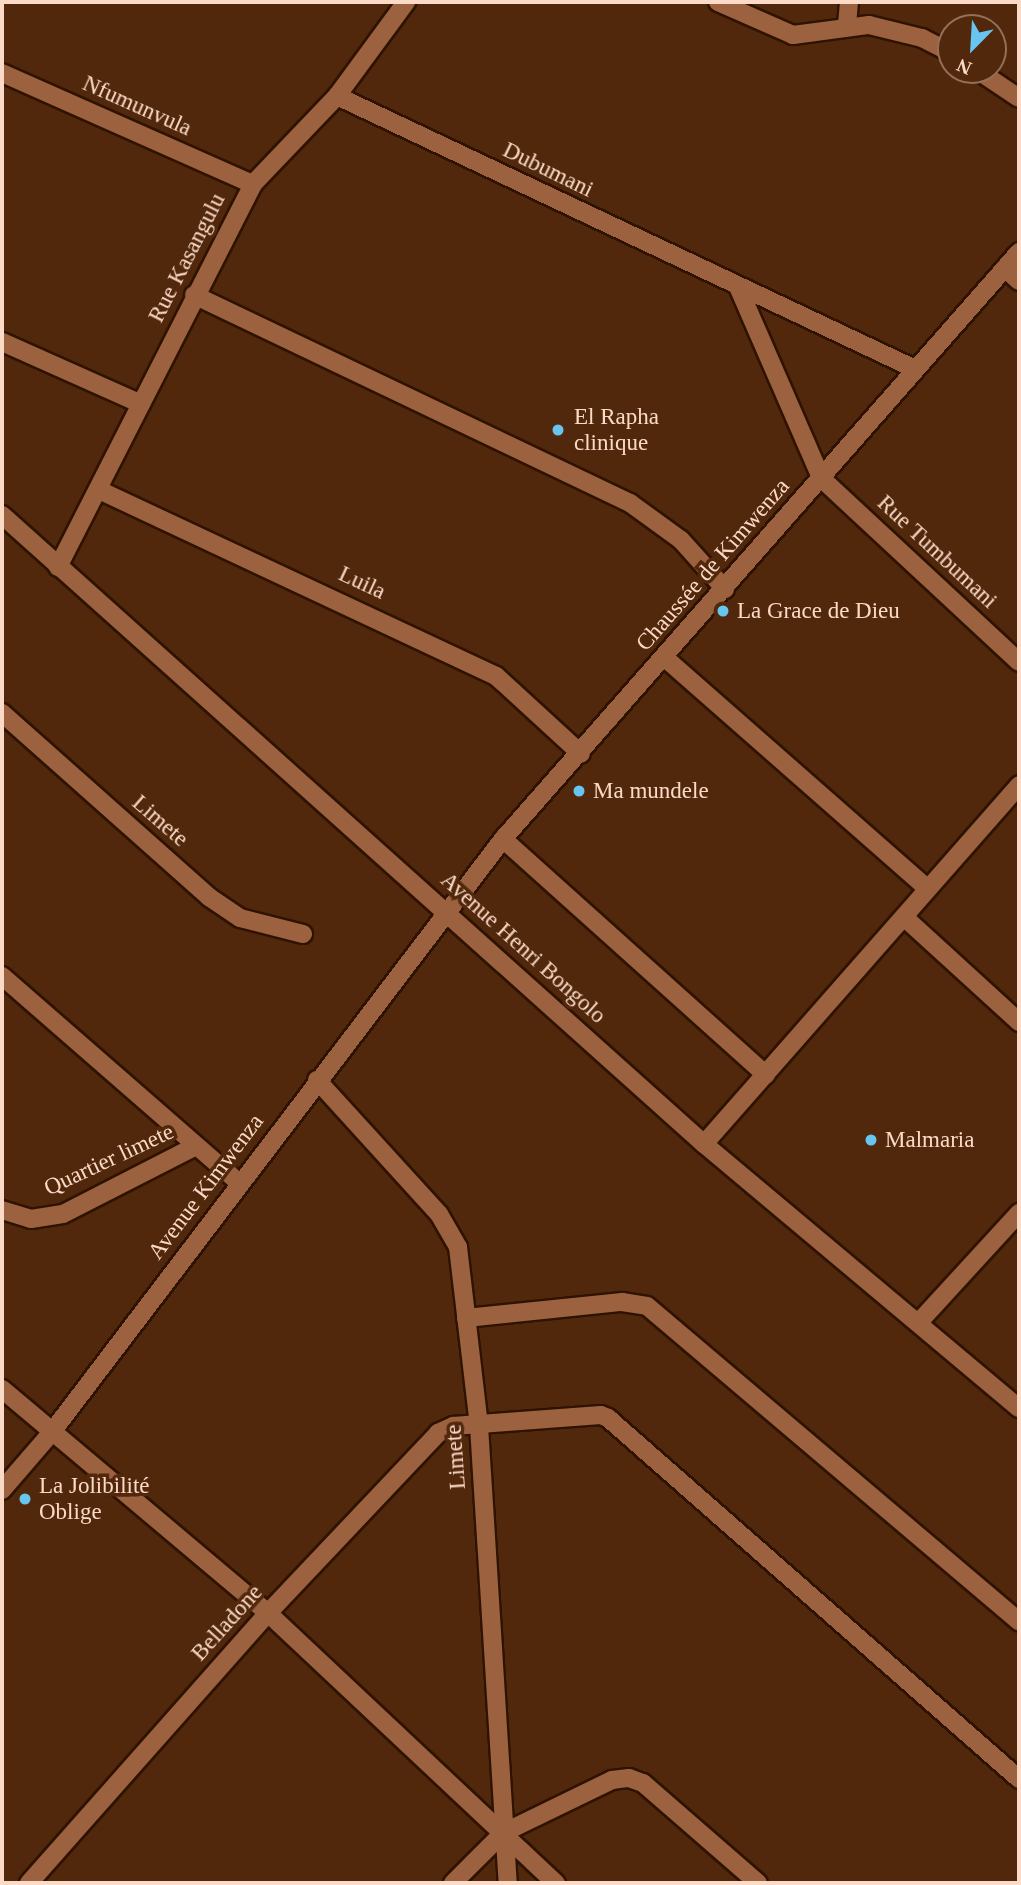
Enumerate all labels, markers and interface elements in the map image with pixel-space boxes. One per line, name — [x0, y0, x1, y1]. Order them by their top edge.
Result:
north arrow — [937, 14, 1007, 84]
text: N — [954, 54, 975, 79]
street label: Nfumunvula — [78, 70, 196, 142]
street label: Dubumani — [498, 136, 598, 204]
street label: Rue Kasangulu — [143, 189, 231, 327]
place label: El Rapha clinique — [574, 403, 659, 457]
marker: El Rapha clinique — [548, 420, 568, 440]
street label: Chaussée de Kimwenza — [631, 473, 795, 657]
street label: Rue Tumbumani — [871, 489, 1003, 615]
street label: Luila — [334, 560, 390, 606]
place label: La Grace de Dieu — [737, 597, 900, 625]
marker: La Grace de Dieu — [715, 603, 731, 619]
place label: Ma mundele — [593, 777, 709, 805]
marker: Ma mundele — [571, 783, 587, 799]
street label: Limete — [126, 789, 194, 853]
street label: Avenue Henri Bongolo — [435, 867, 611, 1029]
street label: Avenue Kimwenza — [142, 1109, 270, 1265]
street label: Quartier limete — [40, 1118, 178, 1202]
place label: Malmaria — [885, 1126, 974, 1154]
marker: Malmaria — [863, 1132, 879, 1148]
street label: Limete — [440, 1424, 472, 1490]
place label: La Jolibilité Oblige — [39, 1472, 150, 1526]
marker: La Jolibilité Oblige — [17, 1491, 33, 1507]
street label: Belladone — [186, 1579, 268, 1667]

